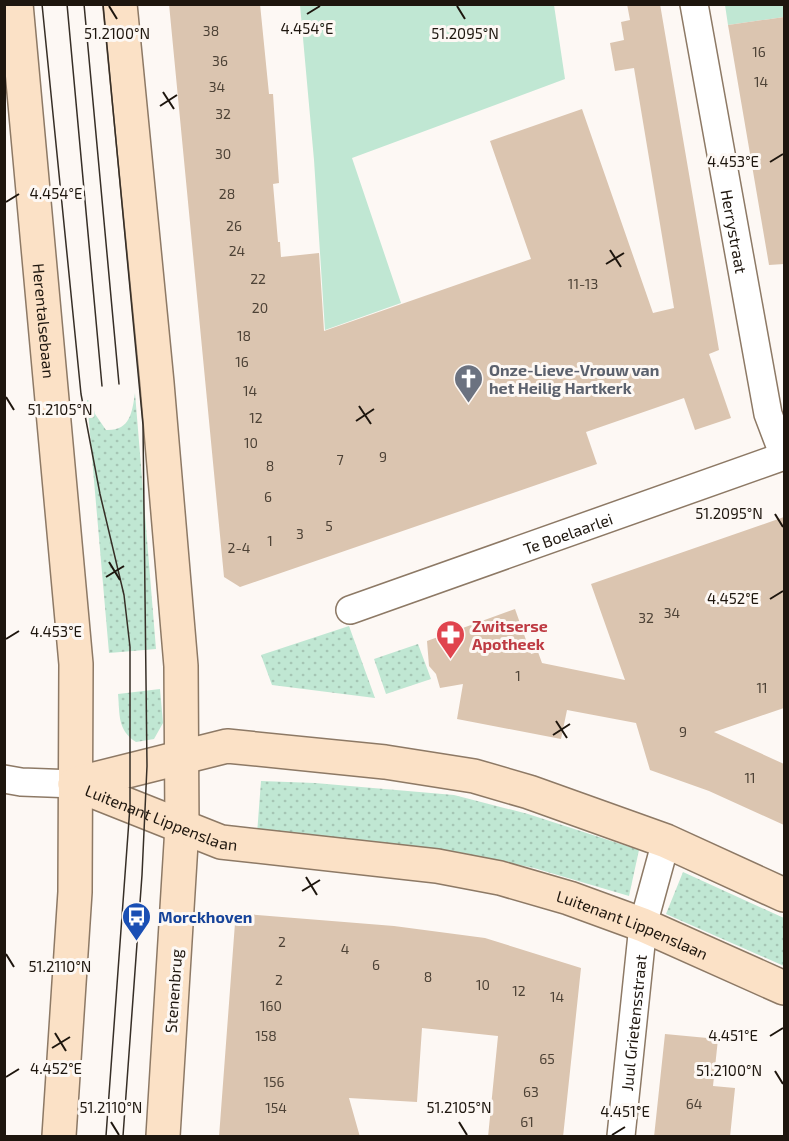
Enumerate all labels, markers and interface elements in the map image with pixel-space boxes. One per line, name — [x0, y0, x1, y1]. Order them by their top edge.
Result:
text: 4.454°E — [281, 19, 333, 37]
house number: 38 — [203, 22, 219, 39]
text: 51.2100°N — [84, 24, 150, 42]
text: 51.2095°N — [431, 24, 499, 42]
house number: 16 — [752, 43, 766, 60]
house number: 36 — [212, 52, 228, 69]
house number: 14 — [754, 73, 768, 90]
house number: 34 — [209, 78, 225, 95]
house number: 32 — [215, 105, 231, 122]
house number: 30 — [215, 145, 231, 162]
text: 4.453°E — [707, 152, 759, 170]
text: 4.454°E — [30, 184, 82, 202]
house number: 28 — [219, 185, 235, 202]
street label: Herrystraat — [718, 188, 752, 275]
house number: 26 — [226, 217, 242, 234]
house number: 24 — [229, 242, 245, 259]
street label: Herentalsebaan — [30, 262, 59, 379]
house number: 22 — [250, 270, 266, 287]
house number: 11-13 — [568, 275, 598, 292]
house number: 20 — [252, 299, 268, 316]
house number: 18 — [237, 327, 251, 344]
house number: 16 — [235, 353, 249, 370]
place label: Onze-Lieve-Vrouw van het Heilig Hartkerk — [489, 360, 659, 397]
church icon: Onze-Lieve-Vrouw van het Heilig Hartkerk — [452, 362, 484, 404]
house number: 14 — [243, 382, 257, 399]
text: 51.2105°N — [28, 400, 92, 418]
house number: 12 — [249, 409, 263, 426]
house number: 10 — [244, 434, 258, 451]
house number: 9 — [379, 448, 387, 465]
house number: 7 — [336, 451, 344, 468]
house number: 8 — [266, 457, 274, 474]
house number: 6 — [264, 488, 272, 505]
text: 51.2095°N — [695, 504, 763, 522]
street label: Te Boelaarlei — [521, 508, 615, 557]
house number: 5 — [325, 517, 333, 534]
house number: 3 — [296, 525, 304, 542]
house number: 1 — [267, 532, 273, 549]
house number: 2-4 — [228, 539, 250, 556]
text: 4.452°E — [707, 589, 759, 607]
house number: 34 — [664, 604, 680, 621]
house number: 32 — [638, 609, 654, 626]
place label: Zwitserse Apotheek — [472, 616, 548, 653]
pharmacy icon: Zwitserse Apotheek — [435, 618, 467, 660]
text: 4.453°E — [30, 622, 82, 640]
house number: 1 — [515, 667, 521, 684]
house number: 11 — [756, 679, 768, 696]
house number: 9 — [679, 723, 687, 740]
house number: 11 — [744, 769, 756, 786]
street label: Luitenant Lippenslaan — [83, 780, 239, 853]
street label: Luitenant Lippenslaan — [555, 885, 711, 962]
bus stop icon: Morckhoven — [121, 900, 153, 942]
place label: Morckhoven — [158, 907, 252, 926]
house number: 2 — [278, 933, 286, 950]
house number: 4 — [341, 940, 349, 957]
street label: Stenenbrug — [161, 948, 185, 1034]
street label: Juul Grietensstraat — [616, 953, 649, 1092]
house number: 6 — [372, 956, 380, 973]
text: 51.2110°N — [29, 957, 91, 975]
house number: 8 — [424, 968, 432, 985]
house number: 2 — [275, 971, 283, 988]
house number: 10 — [476, 976, 490, 993]
house number: 12 — [512, 982, 526, 999]
house number: 14 — [550, 988, 564, 1005]
house number: 160 — [260, 997, 282, 1014]
text: 4.451°E — [708, 1026, 758, 1044]
house number: 158 — [255, 1027, 277, 1044]
house number: 65 — [539, 1050, 555, 1067]
text: 4.452°E — [30, 1059, 82, 1077]
text: 51.2100°N — [696, 1061, 762, 1079]
house number: 156 — [263, 1073, 285, 1090]
house number: 63 — [523, 1083, 539, 1100]
house number: 64 — [686, 1095, 702, 1112]
text: 51.2110°N — [80, 1098, 142, 1116]
text: 51.2105°N — [427, 1098, 491, 1116]
house number: 154 — [265, 1099, 287, 1116]
text: 4.451°E — [600, 1102, 650, 1120]
house number: 61 — [520, 1113, 534, 1130]

